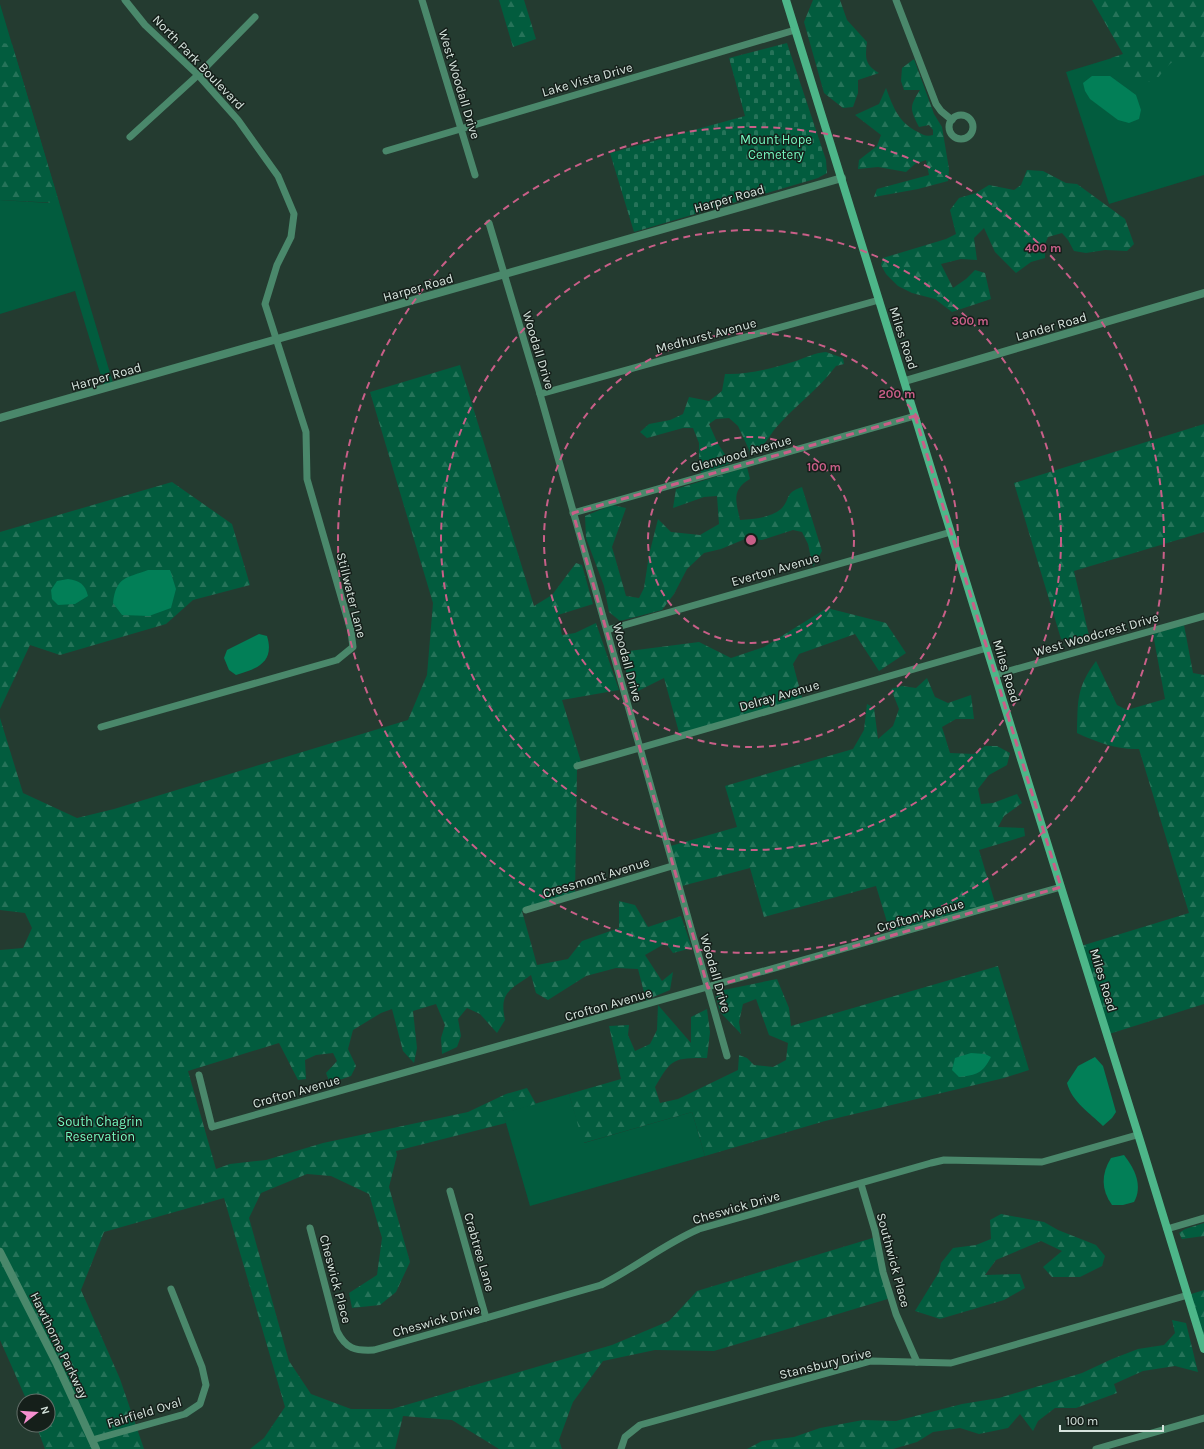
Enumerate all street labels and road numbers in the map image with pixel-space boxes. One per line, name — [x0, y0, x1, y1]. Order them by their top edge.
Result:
street label: North Park Boulevard — [150, 12, 248, 113]
street label: West Woodall Drive — [436, 28, 483, 141]
street label: Lake Vista Drive — [540, 59, 635, 100]
street label: Harper Road — [692, 181, 766, 216]
street label: Harper Road — [381, 270, 455, 305]
street label: Miles Road — [886, 305, 921, 371]
street label: Woodall Drive — [520, 309, 558, 391]
street label: Lander Road — [1014, 309, 1088, 344]
street label: Medhurst Avenue — [654, 315, 758, 356]
street label: Harper Road — [69, 359, 143, 394]
street label: Glenwood Avenue — [689, 432, 793, 475]
street label: Everton Avenue — [729, 550, 821, 589]
street label: Stillwater Lane — [334, 551, 369, 640]
street label: West Woodcrest Drive — [1032, 609, 1161, 659]
street label: Woodall Drive — [610, 621, 645, 703]
street label: Miles Road — [990, 638, 1023, 704]
street label: Delray Avenue — [737, 677, 821, 714]
street label: Cressmont Avenue — [541, 854, 652, 901]
street label: Crofton Avenue — [875, 896, 966, 935]
street label: Woodall Drive — [697, 932, 734, 1014]
street label: Miles Road — [1087, 947, 1120, 1013]
street label: Crofton Avenue — [563, 985, 654, 1024]
street label: Crofton Avenue — [251, 1072, 342, 1111]
street label: Cheswick Drive — [691, 1188, 782, 1227]
street label: Crabtree Lane — [461, 1211, 498, 1294]
street label: Southwick Place — [874, 1211, 913, 1309]
street label: Cheswick Place — [316, 1233, 355, 1325]
street label: Hawthorne Parkway — [27, 1290, 92, 1401]
street label: Cheswick Drive — [391, 1301, 482, 1340]
street label: Stansbury Drive — [778, 1345, 873, 1382]
street label: Fairfield Oval — [105, 1394, 183, 1431]

